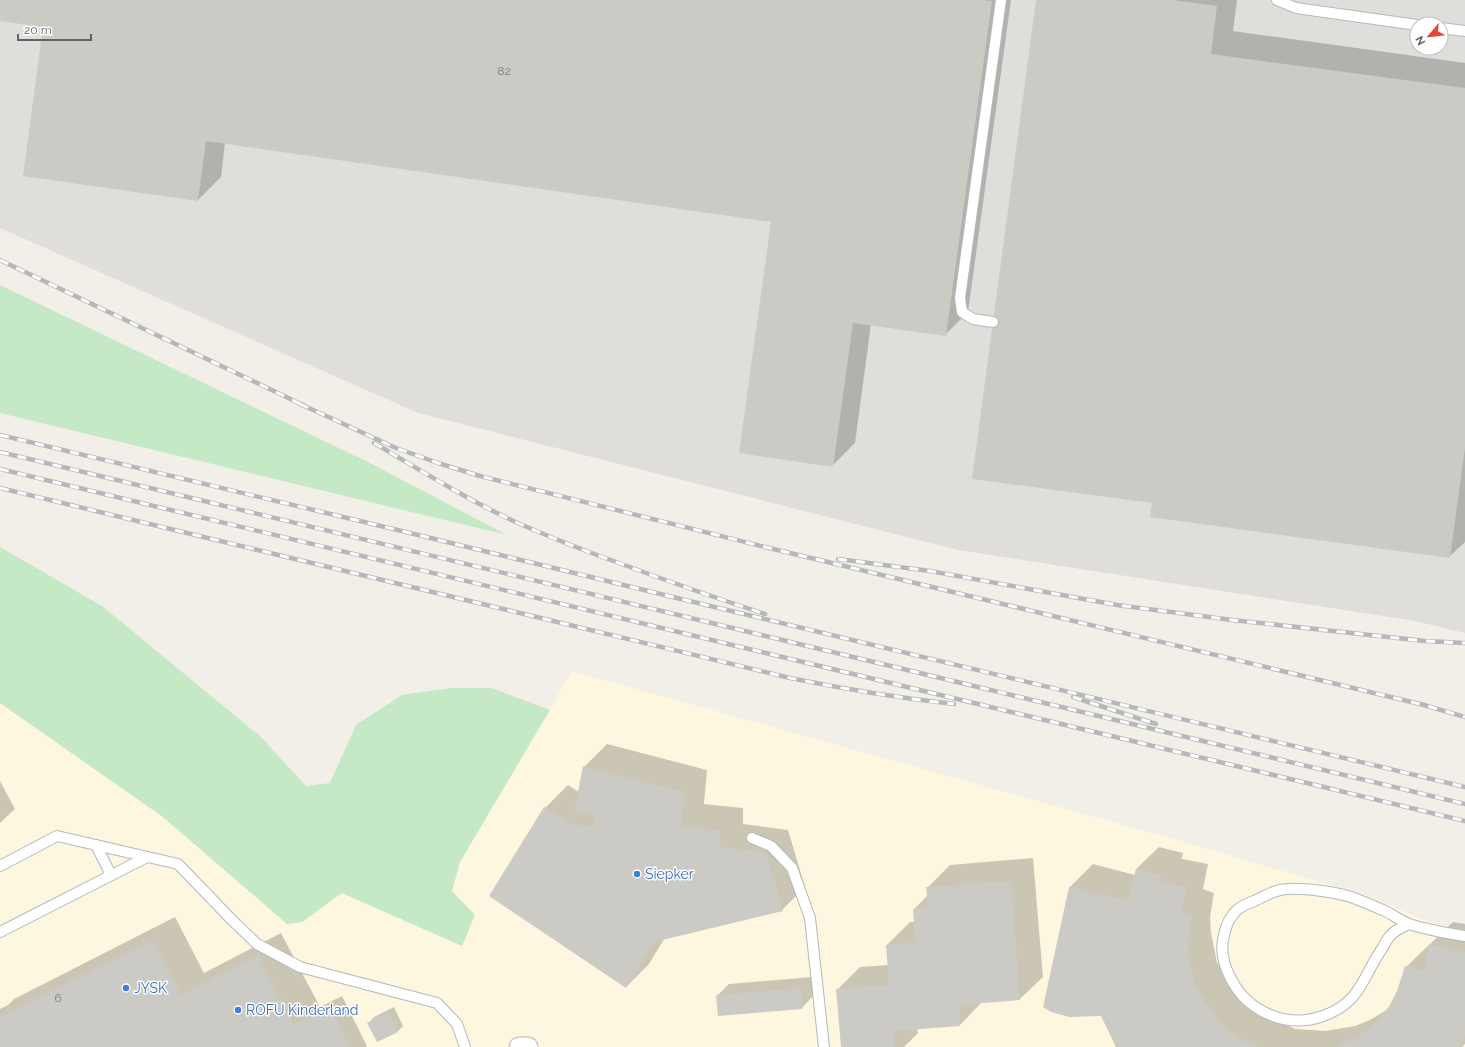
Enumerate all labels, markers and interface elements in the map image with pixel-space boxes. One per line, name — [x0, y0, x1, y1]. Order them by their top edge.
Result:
scale bar — [18, 16, 91, 42]
north arrow — [1409, 16, 1449, 56]
text: 20 m — [24, 23, 52, 37]
text: N — [1413, 34, 1428, 47]
house number: 82 — [497, 64, 511, 78]
place label: Siepker — [645, 866, 694, 882]
marker: Siepker — [632, 869, 642, 879]
place label: JYSK — [134, 980, 167, 996]
marker: JYSK — [121, 983, 131, 993]
house number: 6 — [54, 991, 62, 1005]
place label: ROFU Kinderland — [246, 1002, 358, 1018]
marker: ROFU Kinderland — [233, 1005, 243, 1015]

